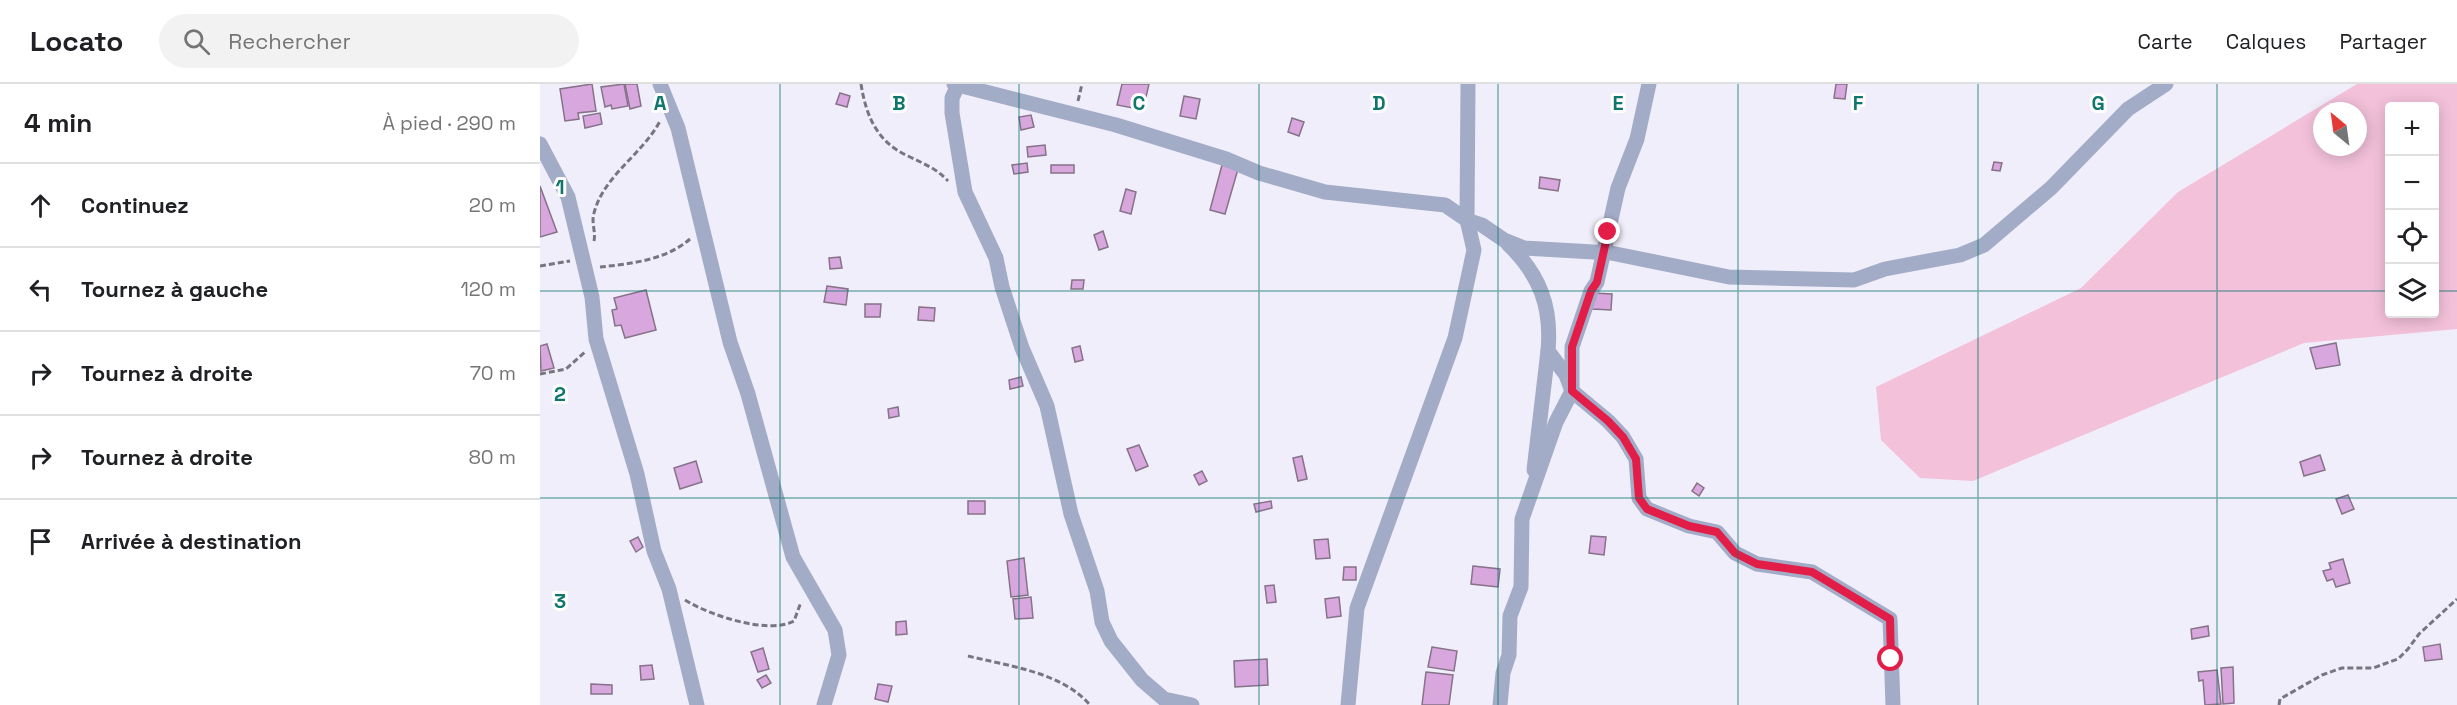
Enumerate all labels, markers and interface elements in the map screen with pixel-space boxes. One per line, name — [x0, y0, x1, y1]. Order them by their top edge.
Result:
search box — [159, 14, 579, 68]
text: Locato — [30, 23, 123, 59]
icon: search — [180, 25, 213, 58]
text: Rechercher — [228, 27, 351, 55]
text: Carte — [2138, 28, 2193, 55]
text: Calques — [2226, 28, 2306, 55]
text: Partager — [2339, 28, 2427, 55]
text: A — [654, 90, 667, 116]
text: B — [892, 90, 906, 116]
text: C — [1133, 90, 1146, 116]
text: D — [1372, 90, 1386, 116]
text: E — [1612, 90, 1624, 116]
text: F — [1853, 90, 1864, 116]
text: G — [2091, 90, 2105, 116]
north arrow — [2313, 102, 2367, 156]
map controls — [2385, 102, 2439, 318]
button: + — [2385, 102, 2439, 156]
text: 4 min — [24, 106, 92, 140]
text: À pied · 290 m — [383, 110, 516, 136]
button: − — [2385, 156, 2439, 210]
text: 1 — [555, 174, 565, 200]
icon: ahead — [24, 189, 57, 222]
text: Continuez — [81, 191, 189, 219]
text: 20 m — [469, 192, 516, 218]
button: locate — [2385, 210, 2439, 264]
route end — [1594, 218, 1620, 244]
button: layers — [2385, 264, 2439, 318]
icon: left — [24, 273, 57, 306]
text: Tournez à gauche — [81, 275, 268, 303]
text: 120 m — [460, 276, 516, 302]
icon: right — [24, 357, 57, 390]
text: Tournez à droite — [81, 359, 253, 387]
text: 70 m — [470, 360, 516, 386]
text: 2 — [554, 381, 566, 407]
icon: right — [24, 441, 57, 474]
text: Tournez à droite — [81, 443, 253, 471]
text: 80 m — [468, 444, 516, 470]
icon: arrive — [24, 525, 57, 558]
text: Arrivée à destination — [81, 527, 302, 555]
text: 3 — [554, 588, 566, 614]
route start — [1877, 645, 1903, 671]

